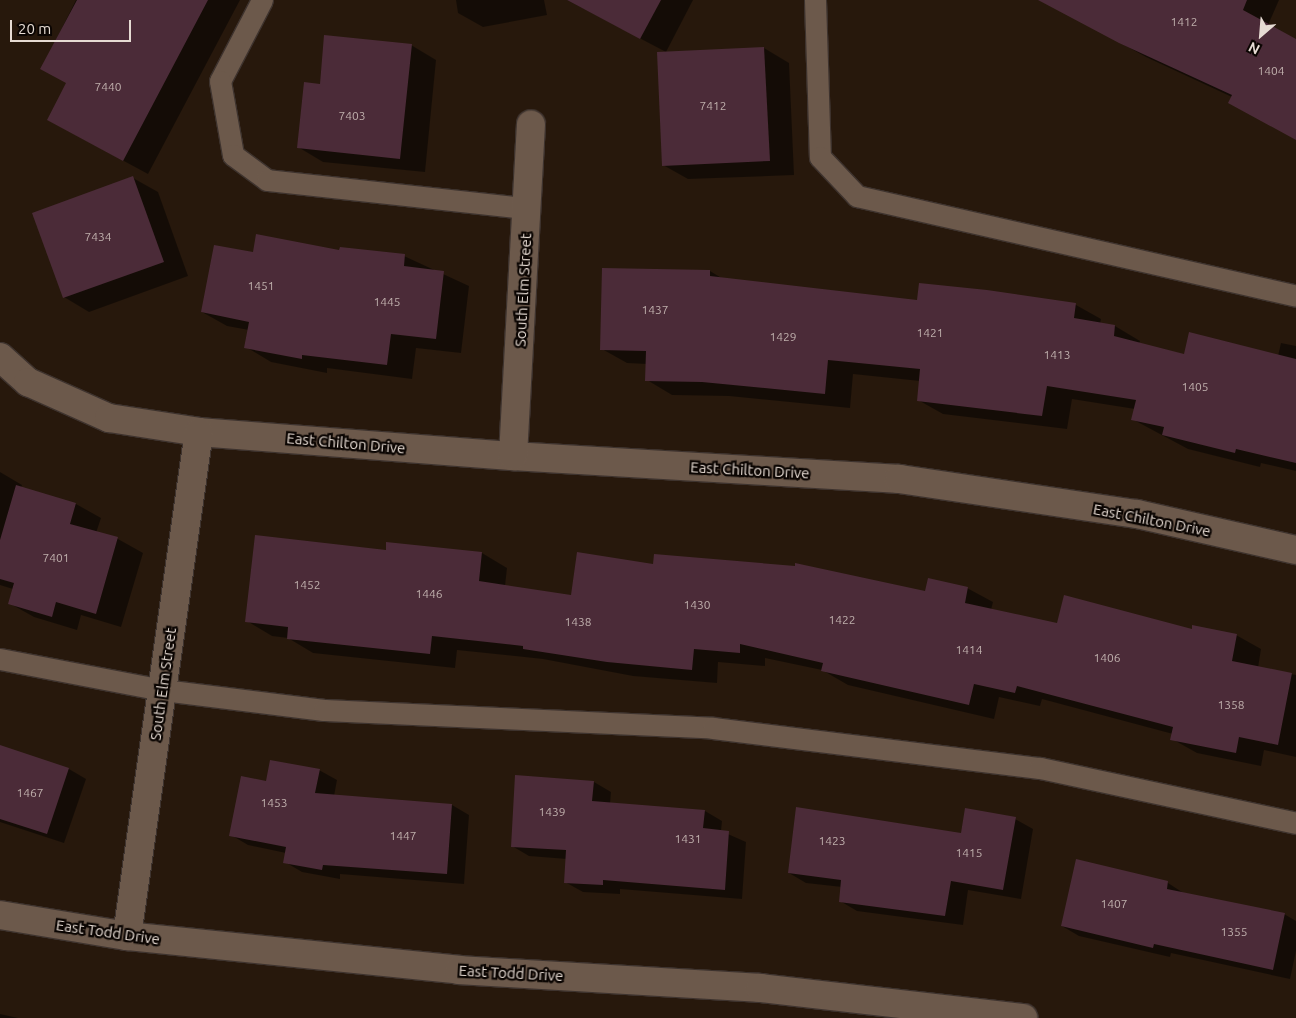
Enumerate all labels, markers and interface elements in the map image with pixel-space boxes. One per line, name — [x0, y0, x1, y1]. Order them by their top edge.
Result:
scale bar — [12, 10, 134, 42]
north arrow — [1236, 10, 1286, 60]
house number: 1412 — [1170, 15, 1198, 29]
text: 20 m — [18, 20, 51, 37]
text: N — [1246, 39, 1262, 58]
house number: 1404 — [1257, 64, 1285, 78]
house number: 7440 — [94, 80, 122, 94]
house number: 7412 — [699, 99, 727, 113]
house number: 7403 — [338, 109, 366, 123]
house number: 7434 — [84, 230, 112, 244]
street label: South Elm Street — [511, 233, 535, 347]
house number: 1451 — [247, 279, 275, 293]
house number: 1445 — [373, 295, 401, 309]
house number: 1437 — [641, 303, 669, 317]
house number: 1421 — [916, 326, 944, 340]
house number: 1429 — [769, 330, 797, 344]
house number: 1413 — [1043, 348, 1071, 362]
house number: 1405 — [1181, 380, 1209, 394]
street label: East Chilton Drive — [286, 429, 406, 457]
street label: East Chilton Drive — [690, 458, 810, 482]
street label: East Chilton Drive — [1092, 500, 1212, 540]
house number: 7401 — [42, 551, 70, 565]
house number: 1452 — [293, 578, 321, 592]
house number: 1446 — [415, 587, 443, 601]
house number: 1430 — [683, 598, 711, 612]
house number: 1422 — [828, 613, 856, 627]
house number: 1438 — [564, 615, 592, 629]
street label: South Elm Street — [146, 626, 180, 742]
house number: 1414 — [955, 643, 983, 657]
house number: 1406 — [1093, 651, 1121, 665]
house number: 1358 — [1217, 698, 1245, 712]
house number: 1467 — [16, 786, 44, 800]
house number: 1453 — [260, 796, 288, 810]
house number: 1439 — [538, 805, 566, 819]
house number: 1447 — [389, 829, 417, 843]
house number: 1431 — [674, 832, 702, 846]
house number: 1423 — [818, 834, 846, 848]
house number: 1415 — [955, 846, 983, 860]
house number: 1407 — [1100, 897, 1128, 911]
street label: East Todd Drive — [55, 916, 161, 948]
house number: 1355 — [1220, 925, 1248, 939]
street label: East Todd Drive — [458, 961, 564, 985]

